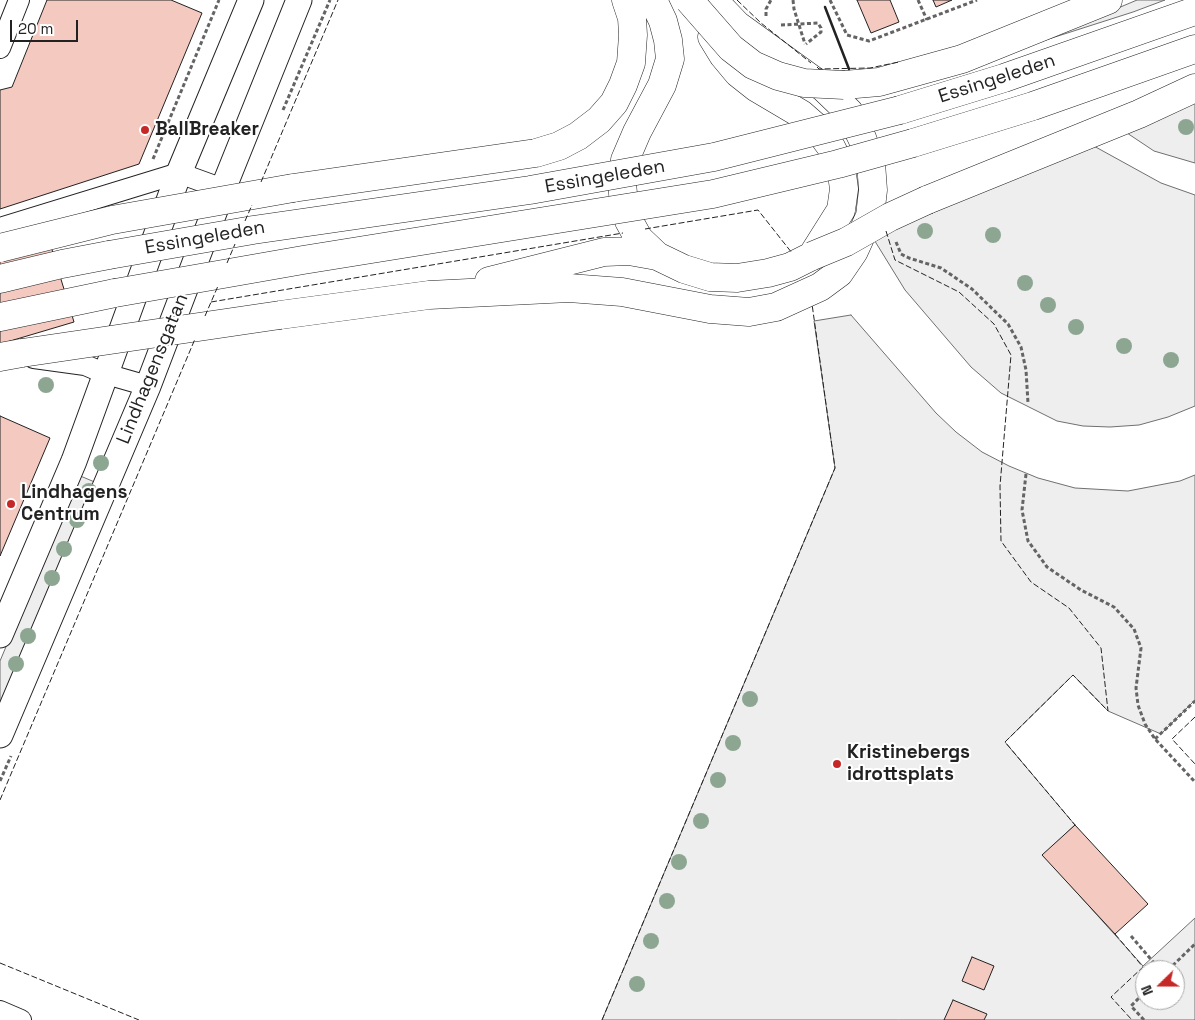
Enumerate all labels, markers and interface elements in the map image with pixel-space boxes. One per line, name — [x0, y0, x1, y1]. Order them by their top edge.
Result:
scale bar — [12, 10, 80, 42]
text: 20 m — [18, 19, 53, 38]
street label: Essingeleden — [936, 49, 1058, 109]
place label: BallBreaker — [155, 119, 259, 141]
marker: BallBreaker — [139, 124, 151, 136]
street label: Essingeleden — [543, 155, 667, 199]
street label: Essingeleden — [143, 216, 267, 260]
street label: Lindhagensgatan — [112, 291, 194, 447]
place label: Lindhagens Centrum — [21, 482, 127, 526]
marker: Lindhagens Centrum — [5, 498, 17, 510]
place label: Kristinebergs idrottsplats — [847, 742, 970, 786]
marker: Kristinebergs idrottsplats — [831, 758, 843, 770]
north arrow — [1135, 960, 1185, 1010]
text: N — [1137, 983, 1157, 998]

